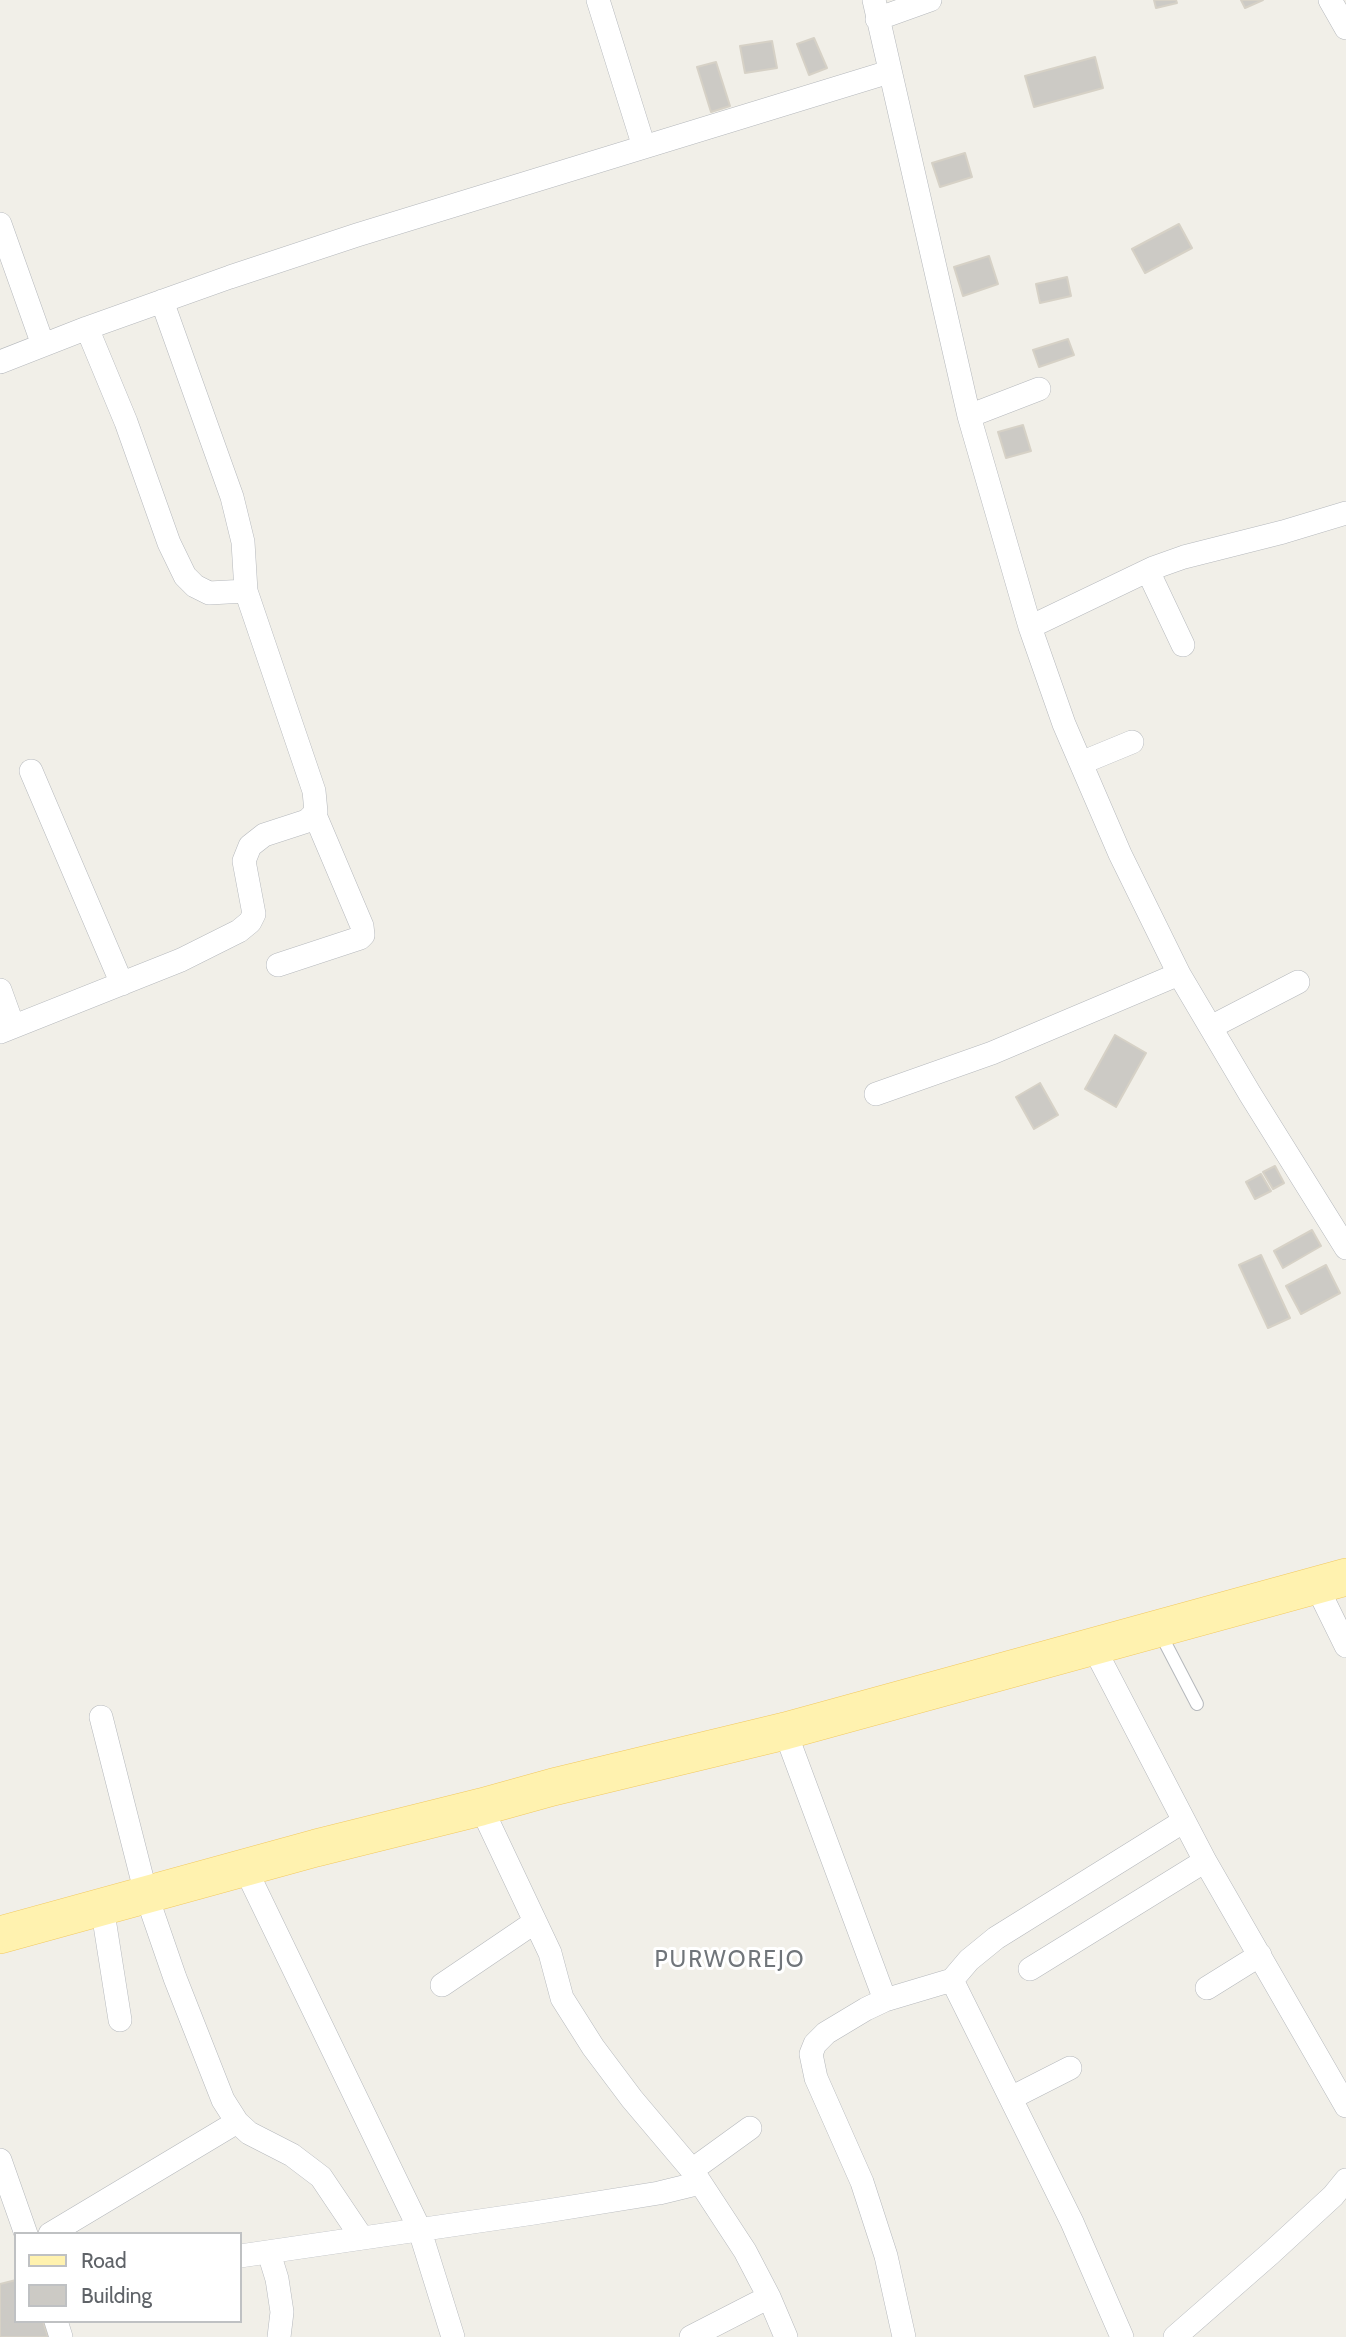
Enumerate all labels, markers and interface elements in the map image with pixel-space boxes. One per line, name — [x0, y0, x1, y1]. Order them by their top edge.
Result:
district label: PURWOREJO — [656, 1946, 804, 1974]
legend — [14, 2232, 242, 2323]
text: Road — [81, 2248, 127, 2273]
text: Building — [81, 2283, 152, 2308]

